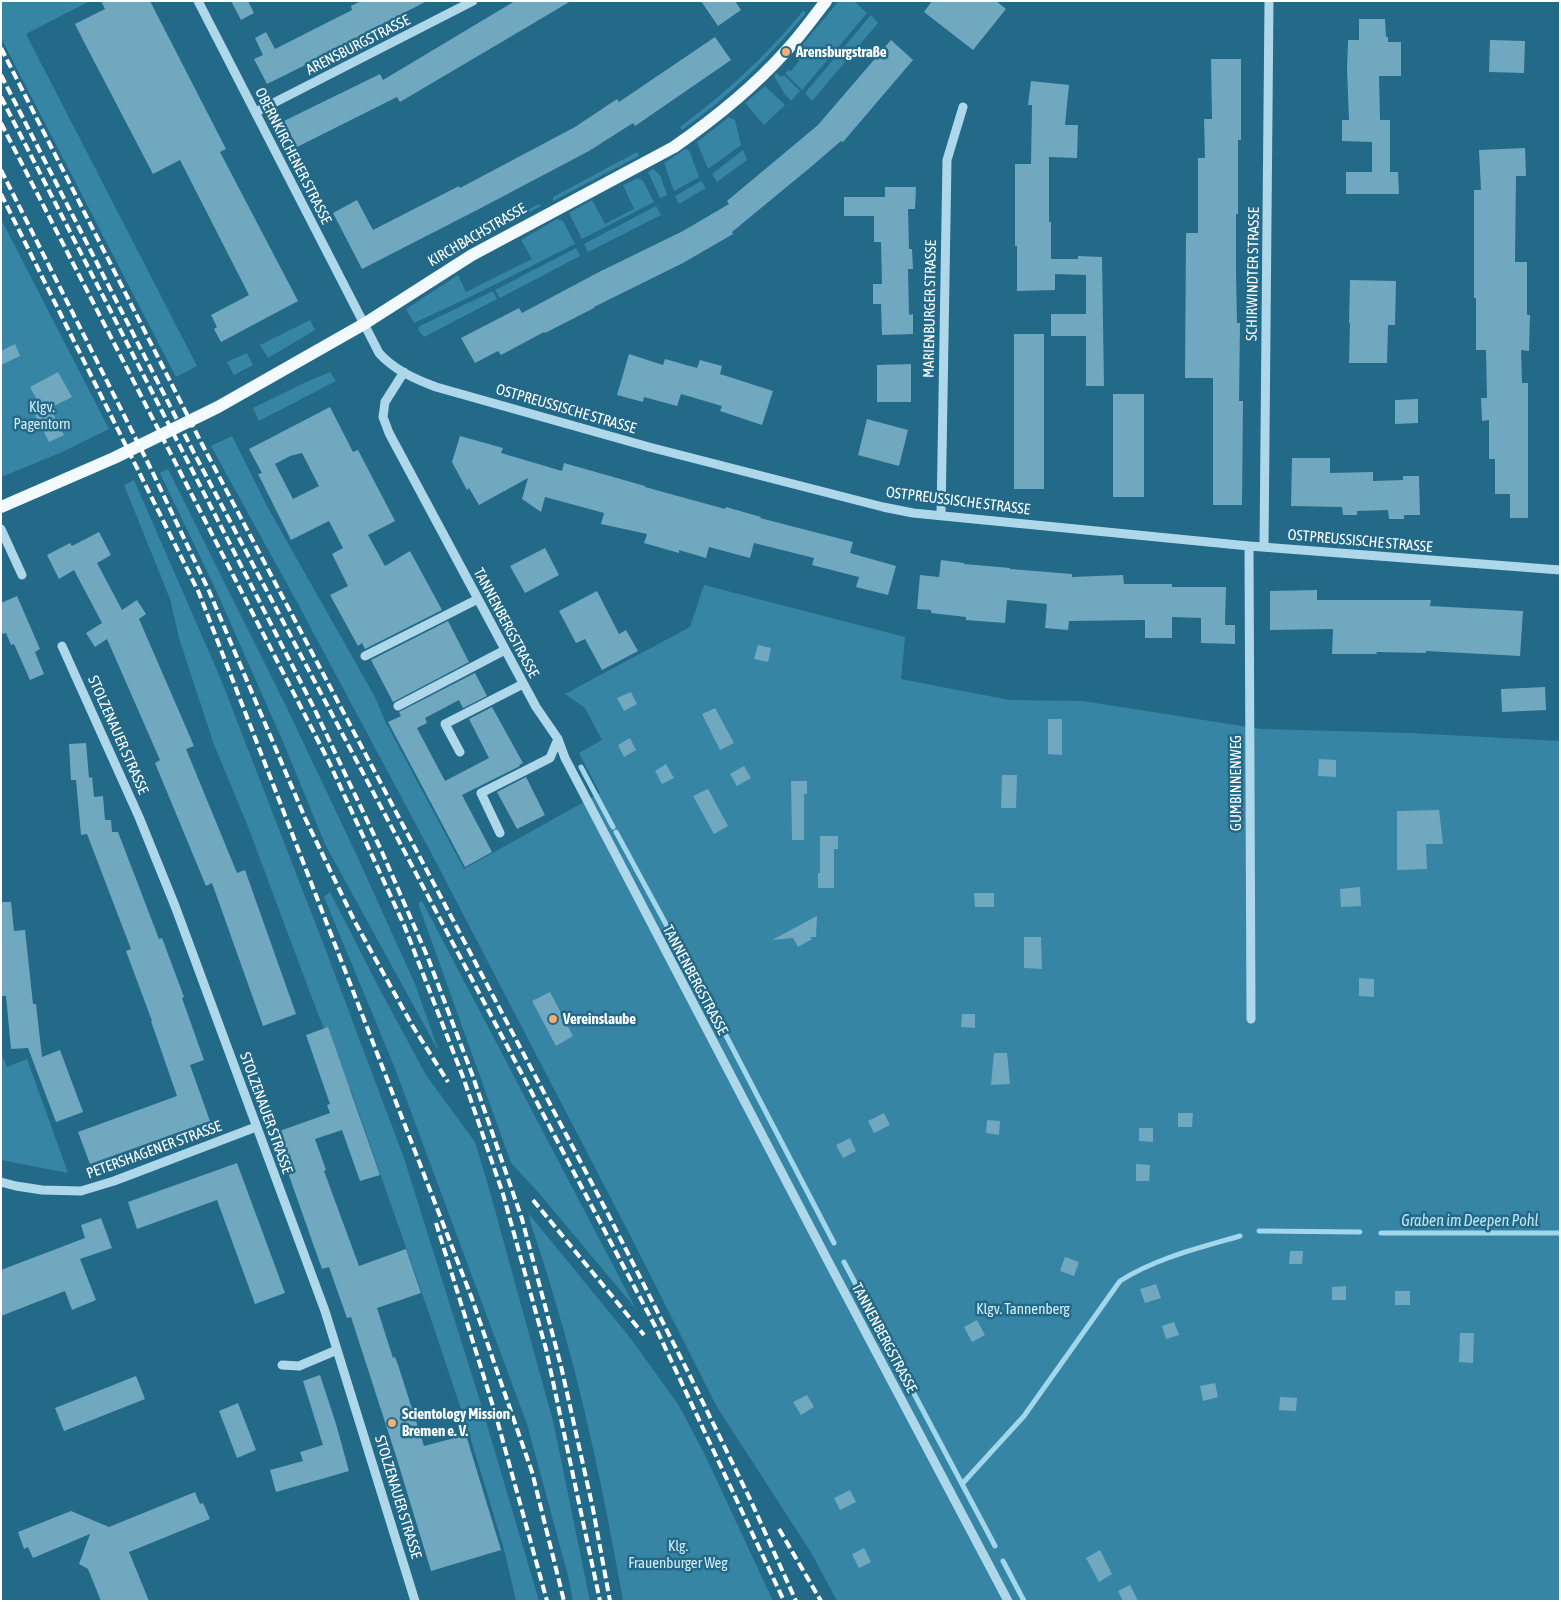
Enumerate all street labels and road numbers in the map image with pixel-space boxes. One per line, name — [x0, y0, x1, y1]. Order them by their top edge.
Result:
street label: ARENSBURGSTRASSE — [303, 11, 413, 79]
street label: OBERNKIRCHENER STRASSE — [251, 85, 335, 227]
street label: KIRCHBACHSTRASSE — [425, 200, 529, 270]
street label: SCHIRWINDTER STRASSE — [1243, 207, 1263, 341]
street label: MARIENBURGER STRASSE — [920, 240, 940, 378]
street label: OSTPREUSSISCHE STRASSE — [494, 380, 638, 438]
street label: OSTPREUSSISCHE STRASSE — [885, 483, 1031, 519]
street label: OSTPREUSSISCHE STRASSE — [1287, 526, 1433, 556]
street label: TANNENBERGSTRASSE — [469, 565, 543, 681]
street label: STOLZENAUER STRASSE — [84, 673, 152, 797]
street label: GUMBINNENWEG — [1227, 735, 1245, 831]
street label: TANNENBERGSTRASSE — [658, 922, 732, 1038]
street label: STOLZENAUER STRASSE — [236, 1050, 296, 1176]
street label: PETERSHAGENER STRASSE — [84, 1117, 224, 1183]
street label: TANNENBERGSTRASSE — [847, 1280, 921, 1396]
street label: STOLZENAUER STRASSE — [371, 1433, 425, 1561]

